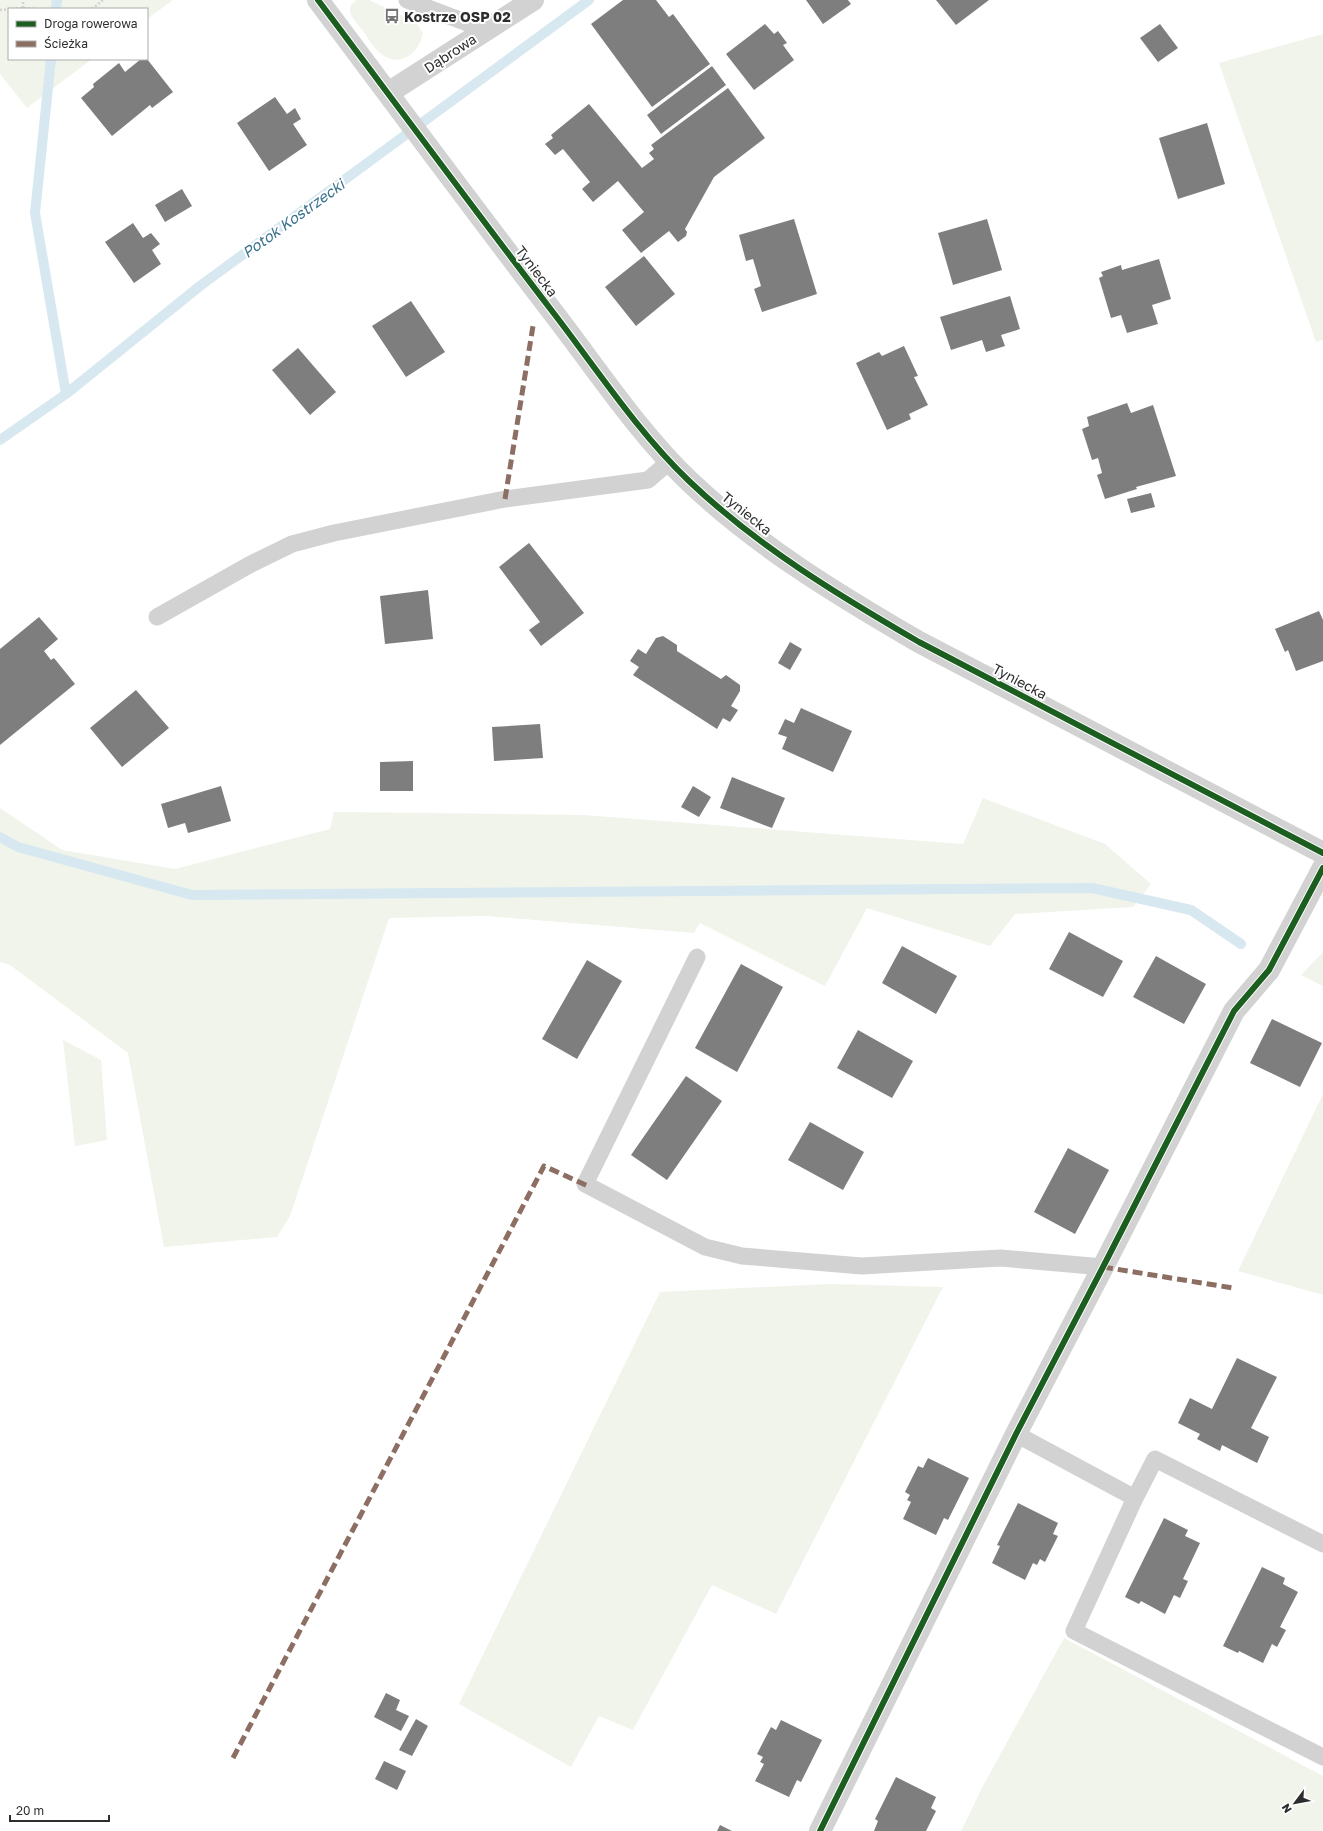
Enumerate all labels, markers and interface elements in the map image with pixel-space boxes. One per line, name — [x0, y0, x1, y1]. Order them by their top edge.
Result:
bus stop icon: Kostrze OSP 02 — [383, 7, 401, 25]
legend — [8, 8, 148, 60]
place label: Kostrze OSP 02 — [404, 8, 511, 25]
text: Droga rowerowa — [44, 16, 137, 31]
street label: Dąbrowa — [421, 30, 479, 76]
text: Ścieżka — [44, 36, 88, 51]
water label: Potok Kostrzecki — [238, 174, 349, 261]
street label: Tyniecka — [512, 242, 562, 300]
street label: Tyniecka — [719, 488, 775, 538]
street label: Tyniecka — [990, 660, 1050, 702]
north arrow — [1275, 1783, 1315, 1823]
scale bar — [10, 1797, 109, 1823]
text: N — [1278, 1802, 1294, 1816]
text: 20 m — [16, 1803, 44, 1818]

